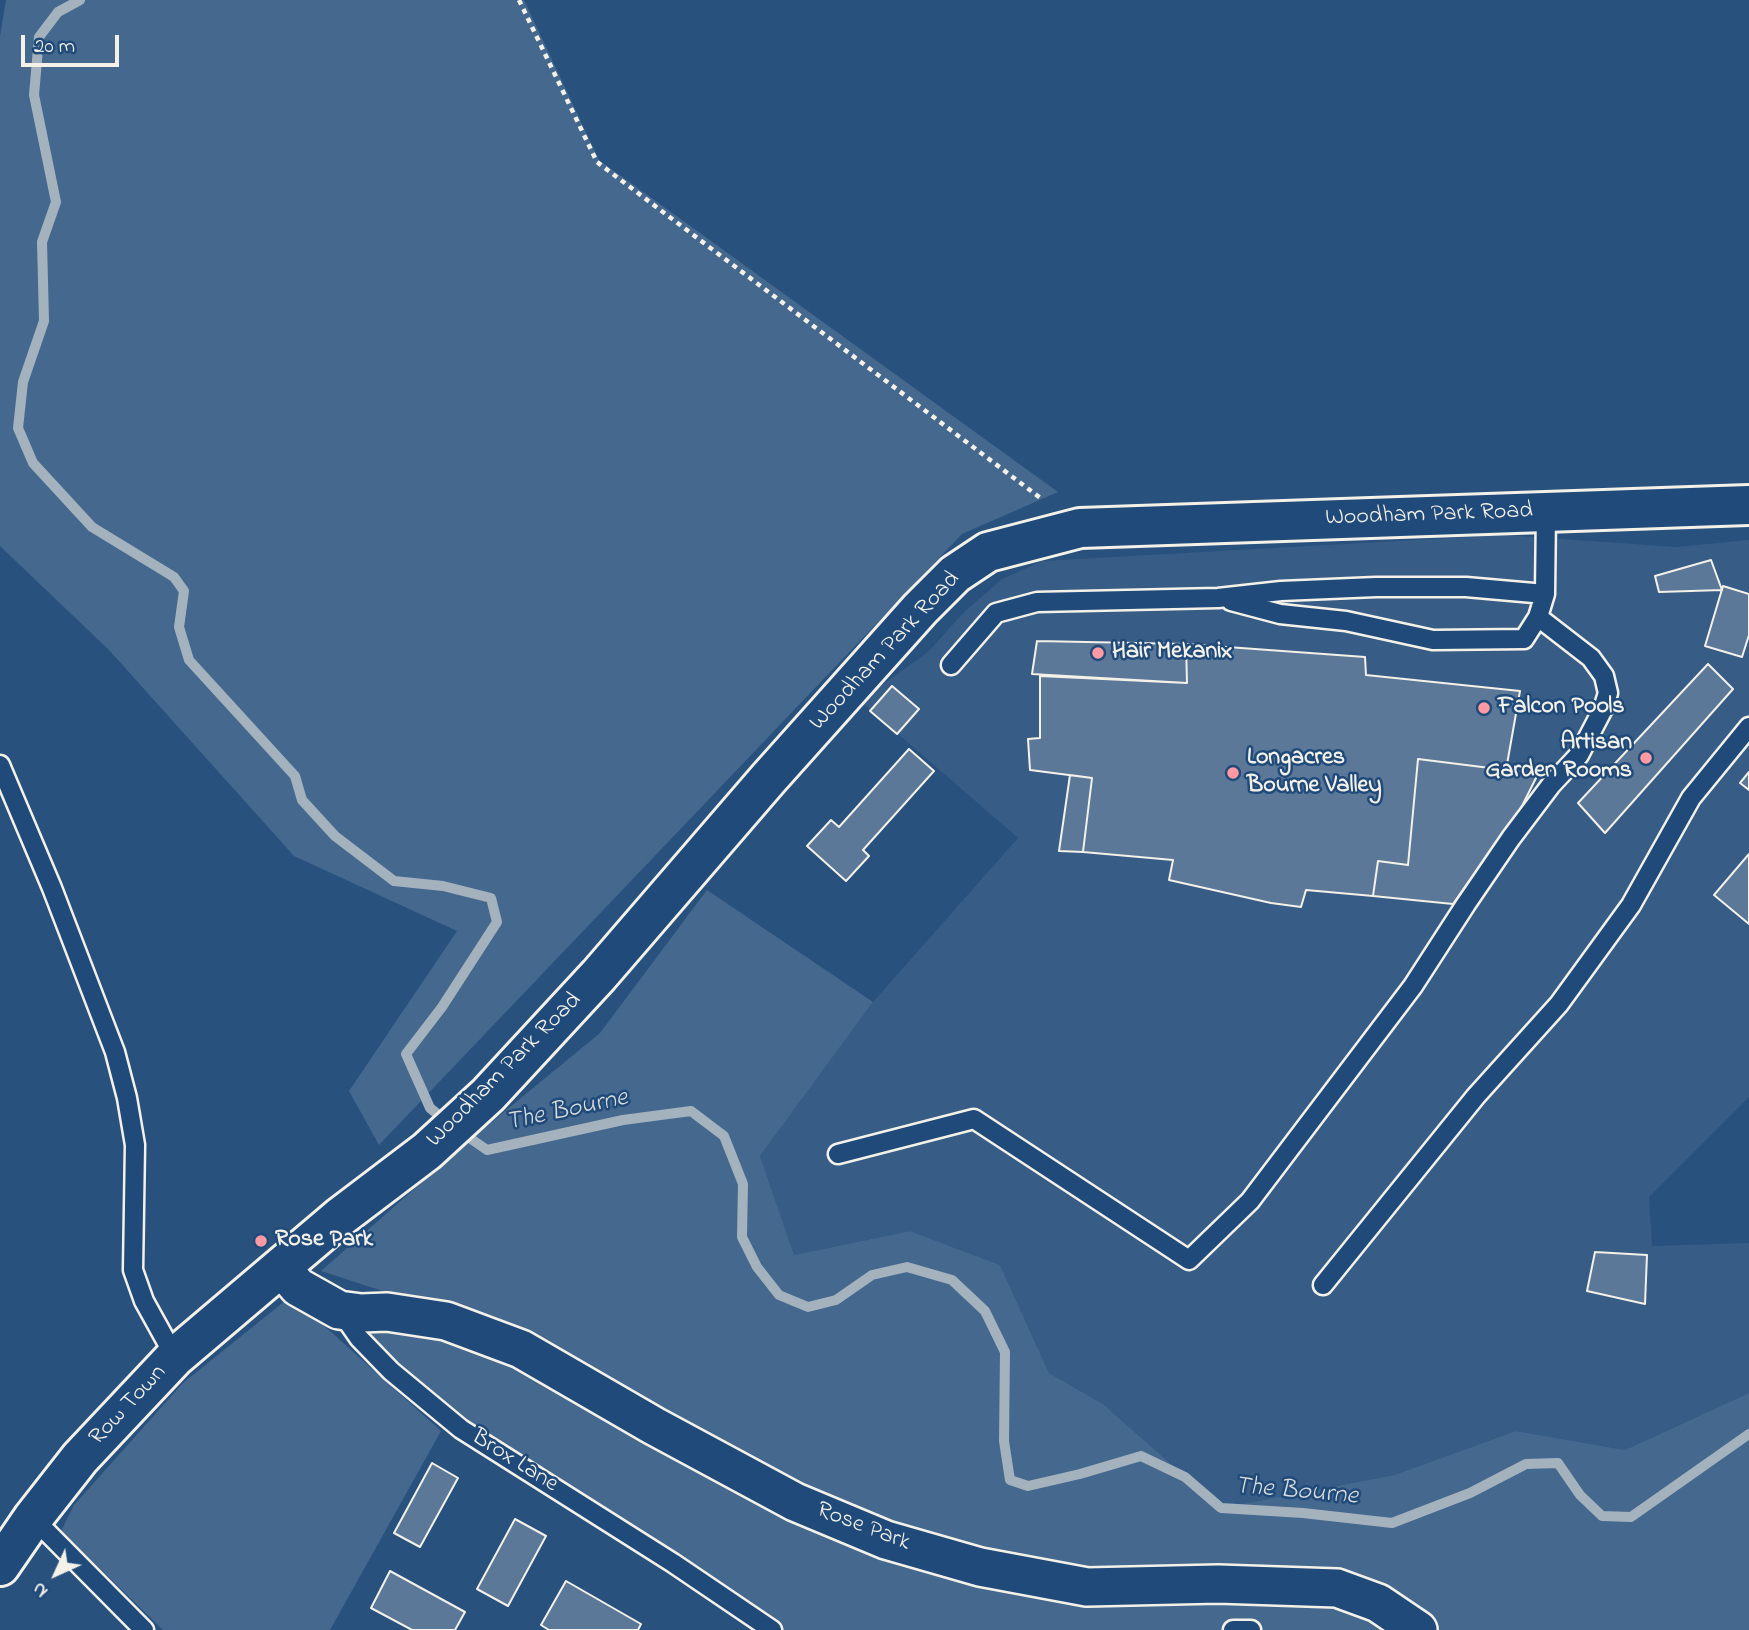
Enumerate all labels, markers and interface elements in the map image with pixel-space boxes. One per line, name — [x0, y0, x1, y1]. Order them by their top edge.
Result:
scale bar — [24, 21, 122, 65]
text: 20 m — [34, 32, 75, 62]
street label: Woodham Park Road — [1325, 498, 1533, 534]
street label: Woodham Park Road — [805, 566, 967, 738]
place label: Hair Mekanix — [1112, 639, 1232, 667]
marker: Hair Mekanix — [1090, 645, 1106, 661]
place label: Falcon Pools — [1498, 694, 1624, 722]
marker: Falcon Pools — [1476, 700, 1492, 716]
place label: Artisan Garden Rooms — [1485, 730, 1632, 786]
place label: Longacres Bourne Valley — [1247, 745, 1382, 801]
marker: Artisan Garden Rooms — [1638, 750, 1654, 766]
marker: Longacres Bourne Valley — [1225, 765, 1241, 781]
street label: Woodham Park Road — [421, 987, 589, 1155]
water label: The Bourne — [503, 1084, 631, 1140]
place label: Rose Park — [275, 1227, 373, 1255]
marker: Rose Park — [253, 1233, 269, 1249]
street label: Row Town — [84, 1359, 174, 1453]
street label: Brox Lane — [465, 1424, 563, 1500]
water label: The Bourne — [1233, 1472, 1359, 1514]
street label: Rose Park — [812, 1497, 914, 1559]
north arrow — [21, 1539, 91, 1609]
text: N — [27, 1575, 55, 1603]

